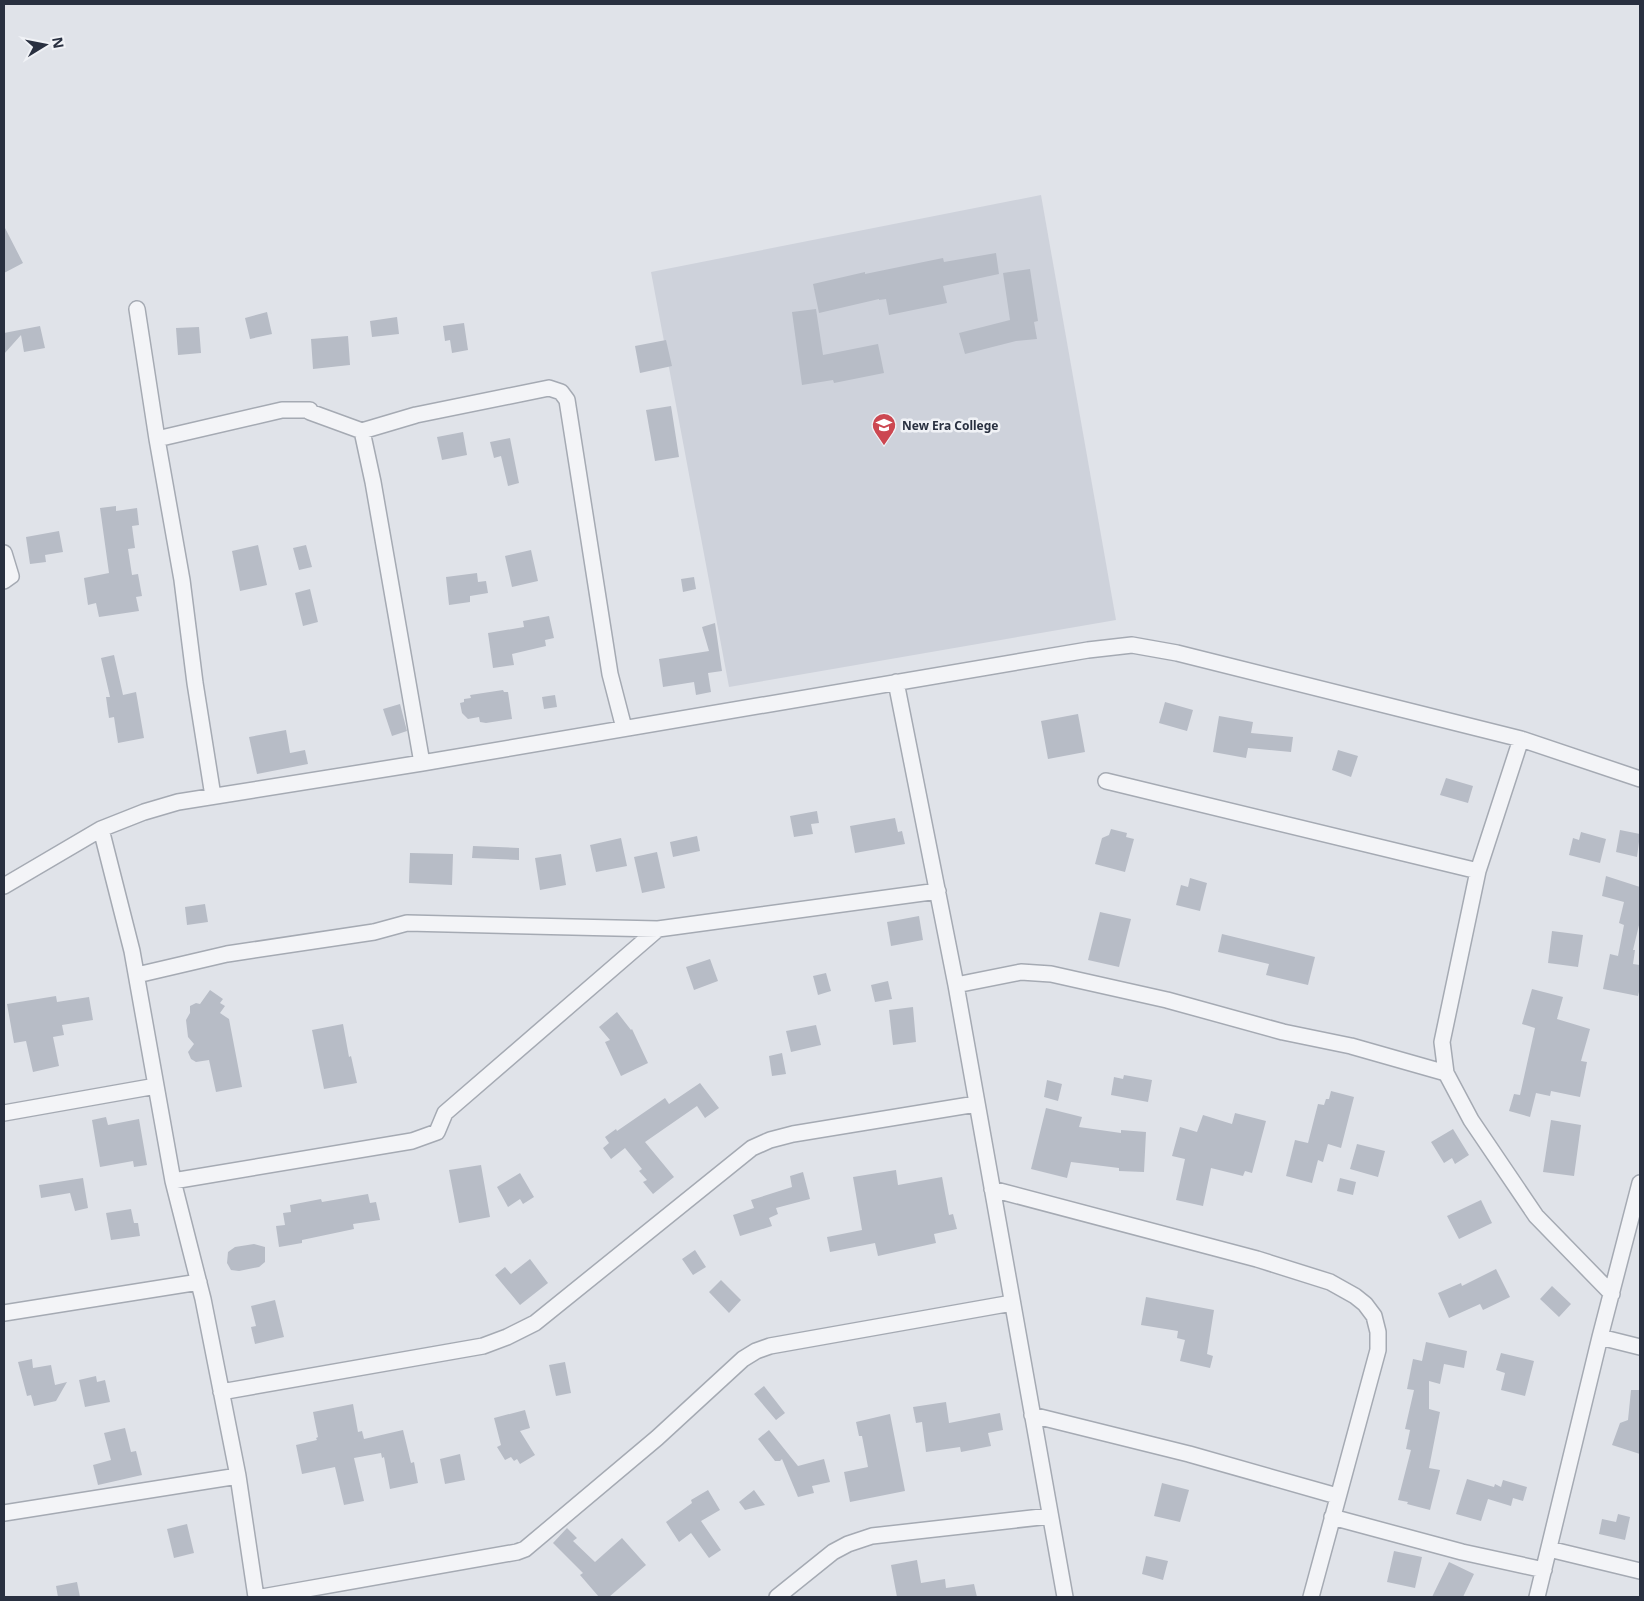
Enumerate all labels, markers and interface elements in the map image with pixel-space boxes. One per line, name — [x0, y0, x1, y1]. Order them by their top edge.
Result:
north arrow — [20, 20, 70, 70]
text: N — [48, 35, 69, 50]
school or university icon: New Era College — [871, 412, 897, 446]
place label: New Era College — [902, 417, 999, 434]

